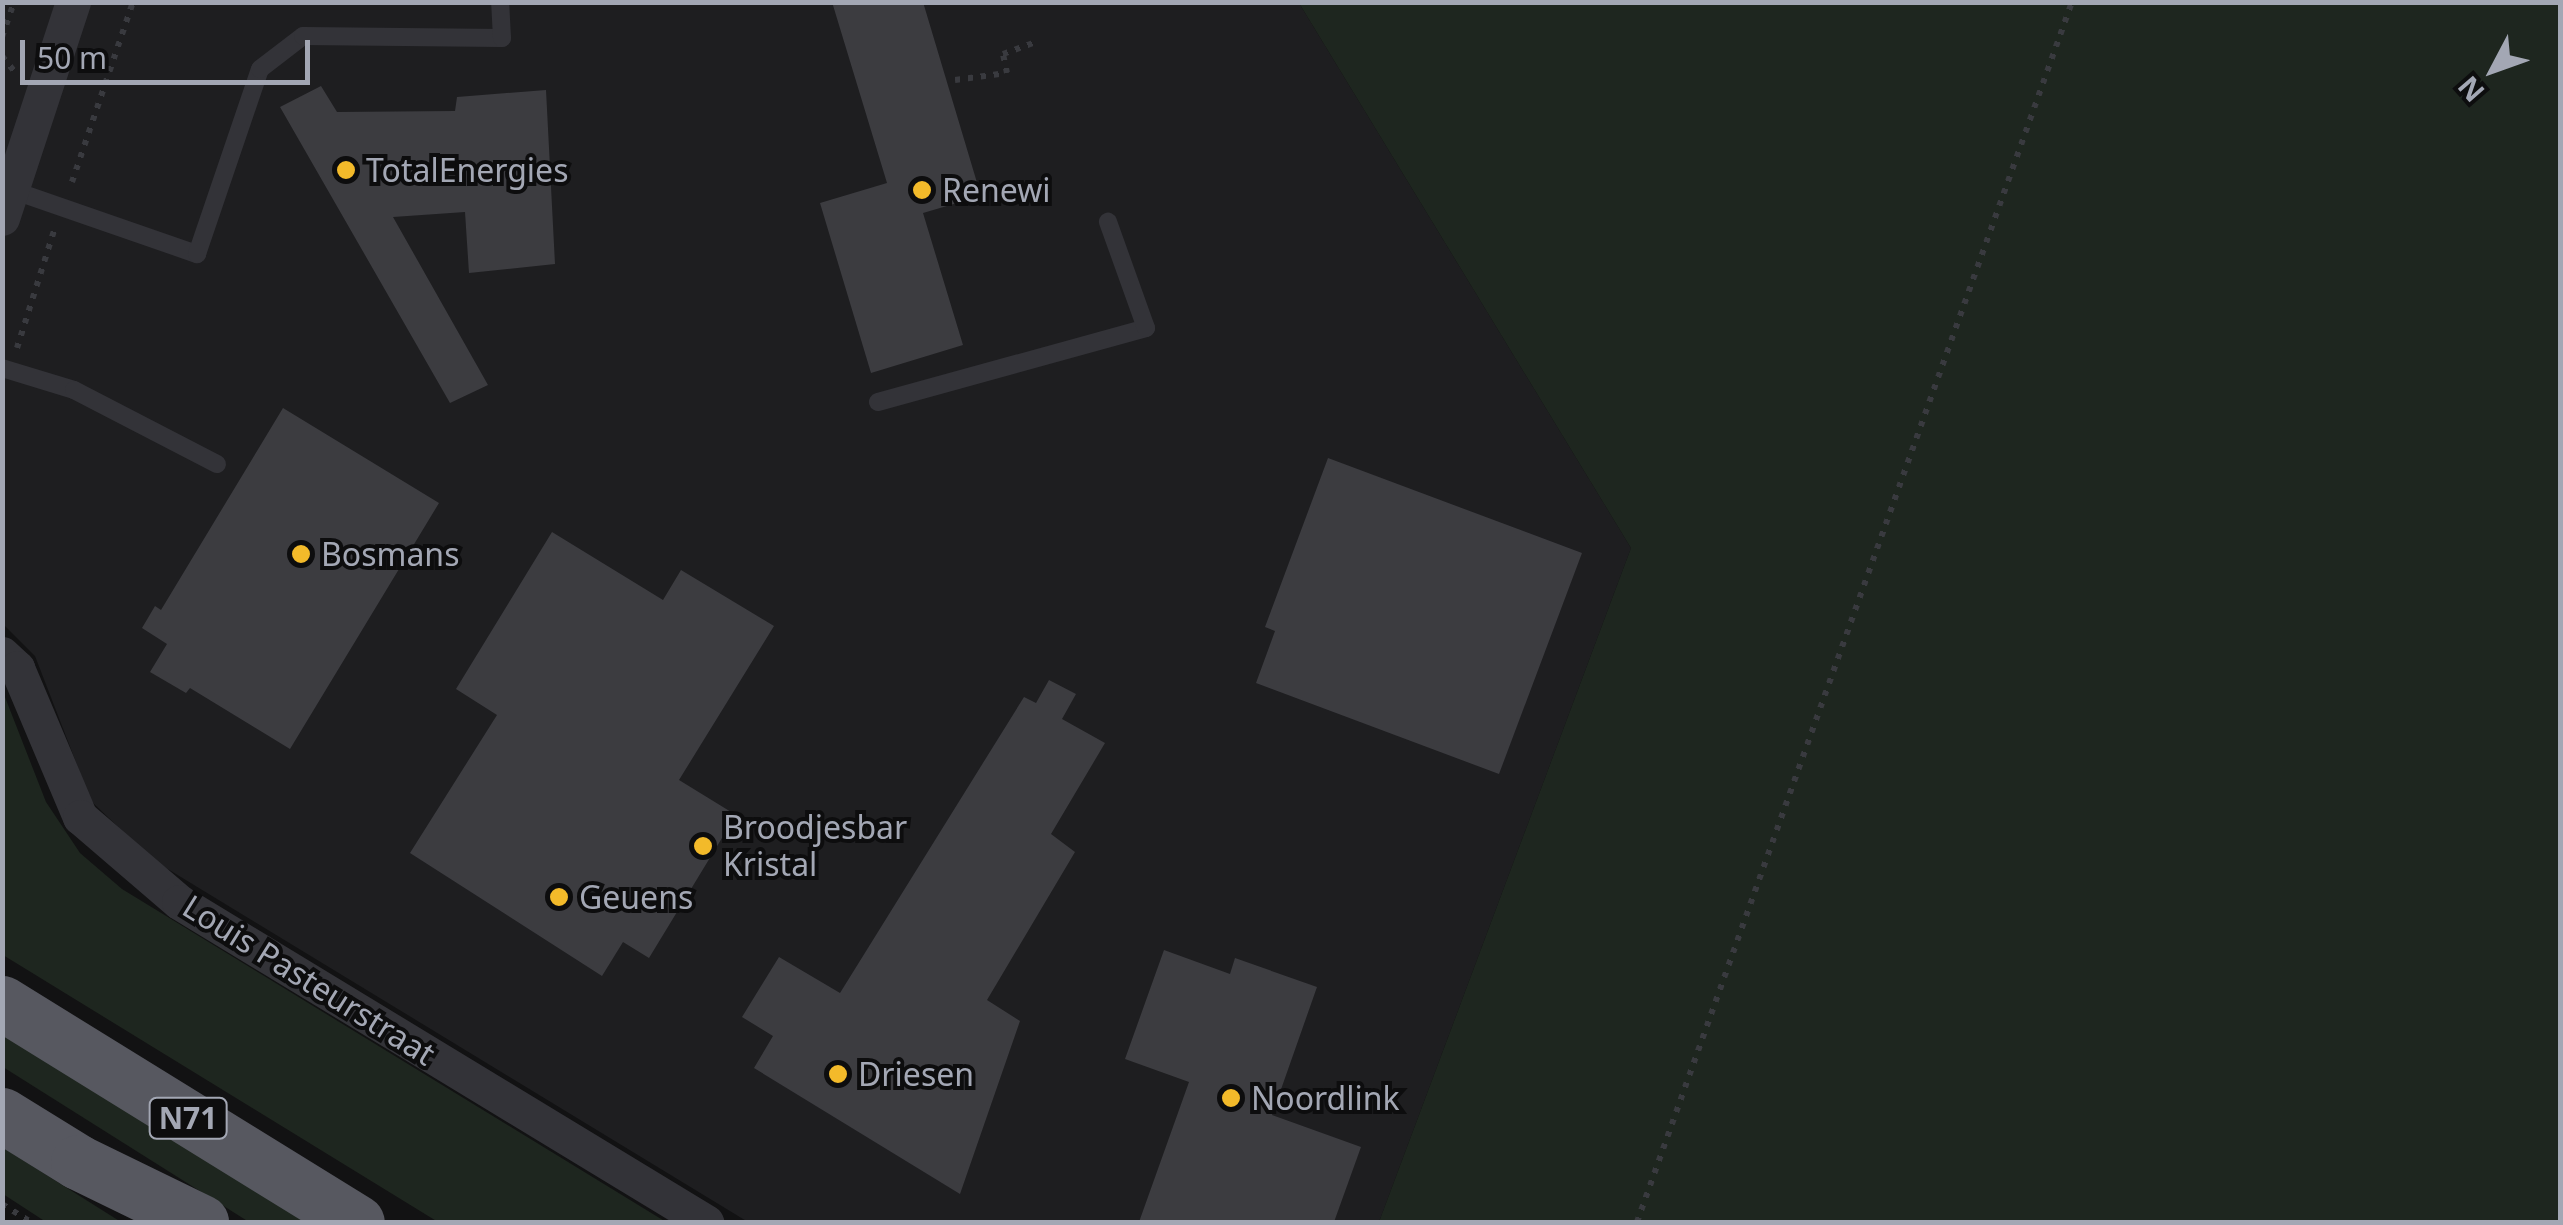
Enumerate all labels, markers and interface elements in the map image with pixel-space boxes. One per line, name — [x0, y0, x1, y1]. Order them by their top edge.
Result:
scale bar — [25, 20, 315, 82]
north arrow — [2443, 20, 2543, 120]
text: 50 m — [37, 37, 107, 78]
text: N — [2449, 69, 2492, 111]
place label: TotalEnergies — [366, 151, 568, 189]
marker: TotalEnergies — [335, 159, 357, 181]
place label: Renewi — [942, 171, 1051, 209]
marker: Renewi — [911, 179, 933, 201]
place label: Bosmans — [321, 535, 459, 573]
marker: Bosmans — [290, 543, 312, 565]
place label: Broodjesbar Kristal — [723, 809, 907, 884]
marker: Broodjesbar Kristal — [692, 835, 714, 857]
place label: Geuens — [579, 878, 693, 916]
marker: Geuens — [548, 886, 570, 908]
street label: Louis Pasteurstraat — [176, 887, 442, 1073]
place label: Driesen — [858, 1055, 974, 1093]
marker: Driesen — [827, 1063, 849, 1085]
place label: Noordlink — [1251, 1079, 1400, 1117]
marker: Noordlink — [1220, 1087, 1242, 1109]
road number: N71 — [148, 1093, 228, 1143]

